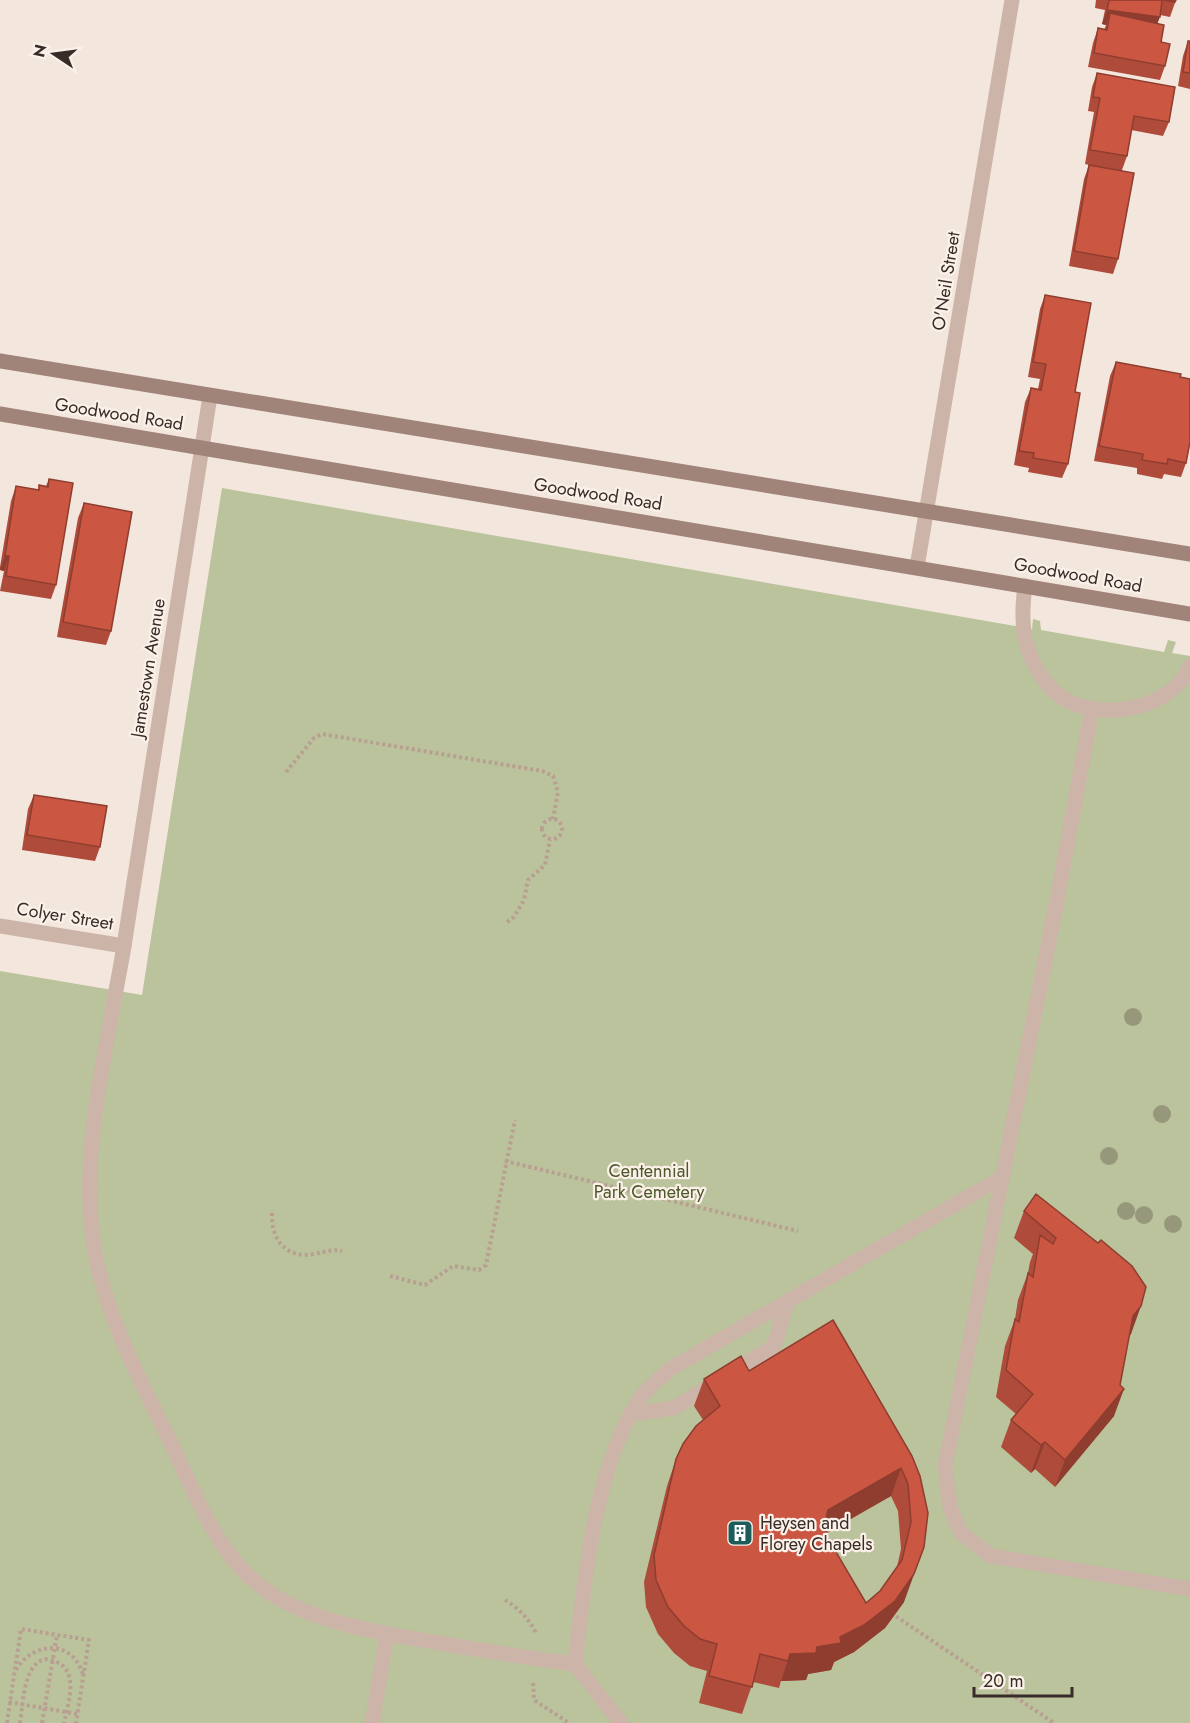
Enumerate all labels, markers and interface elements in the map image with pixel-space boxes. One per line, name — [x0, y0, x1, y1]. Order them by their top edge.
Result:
north arrow — [24, 24, 84, 84]
text: N — [27, 42, 53, 60]
street label: O'Neil Street — [925, 229, 967, 332]
street label: Goodwood Road — [53, 391, 185, 437]
street label: Goodwood Road — [532, 471, 664, 517]
street label: Goodwood Road — [1012, 551, 1144, 599]
street label: Jamestown Avenue — [124, 597, 172, 741]
street label: Colyer Street — [15, 896, 116, 937]
park label: Centennial Park Cemetery — [594, 1158, 704, 1205]
place label: Heysen and Florey Chapels — [760, 1510, 873, 1557]
building icon: Heysen and Florey Chapels — [725, 1518, 755, 1548]
scale bar — [974, 1660, 1072, 1698]
text: 20 m — [983, 1668, 1023, 1694]

